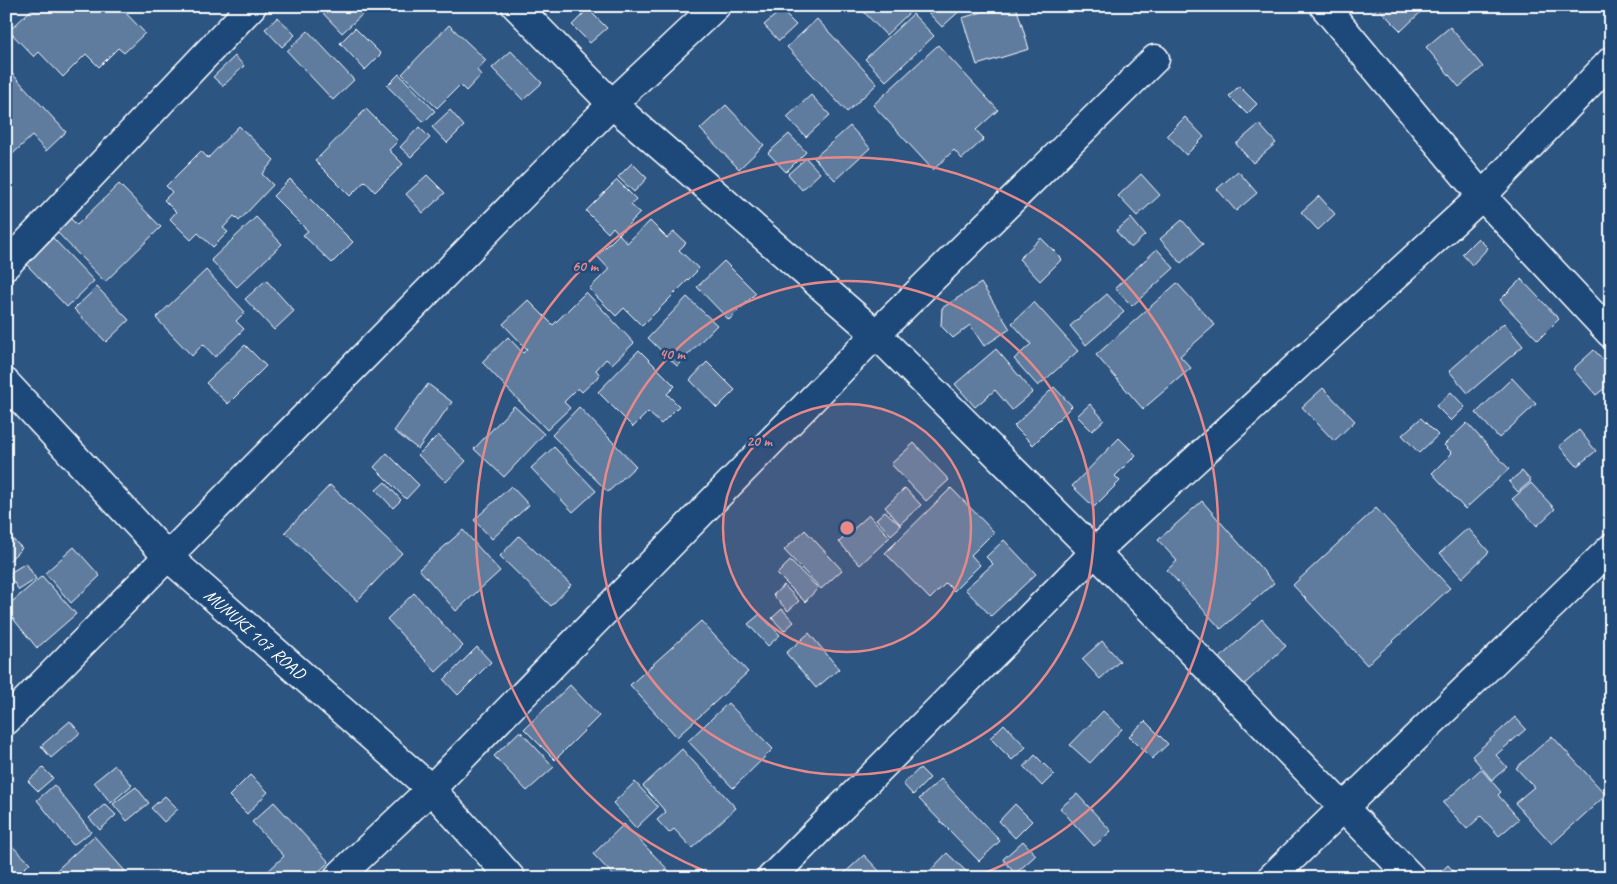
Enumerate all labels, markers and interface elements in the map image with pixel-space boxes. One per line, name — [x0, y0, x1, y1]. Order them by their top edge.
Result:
text: 60 m — [572, 257, 599, 276]
text: 40 m — [659, 345, 686, 364]
text: 20 m — [746, 432, 773, 451]
centre of rings — [838, 519, 856, 537]
street label: MUNUKI 107 ROAD — [200, 584, 311, 685]

